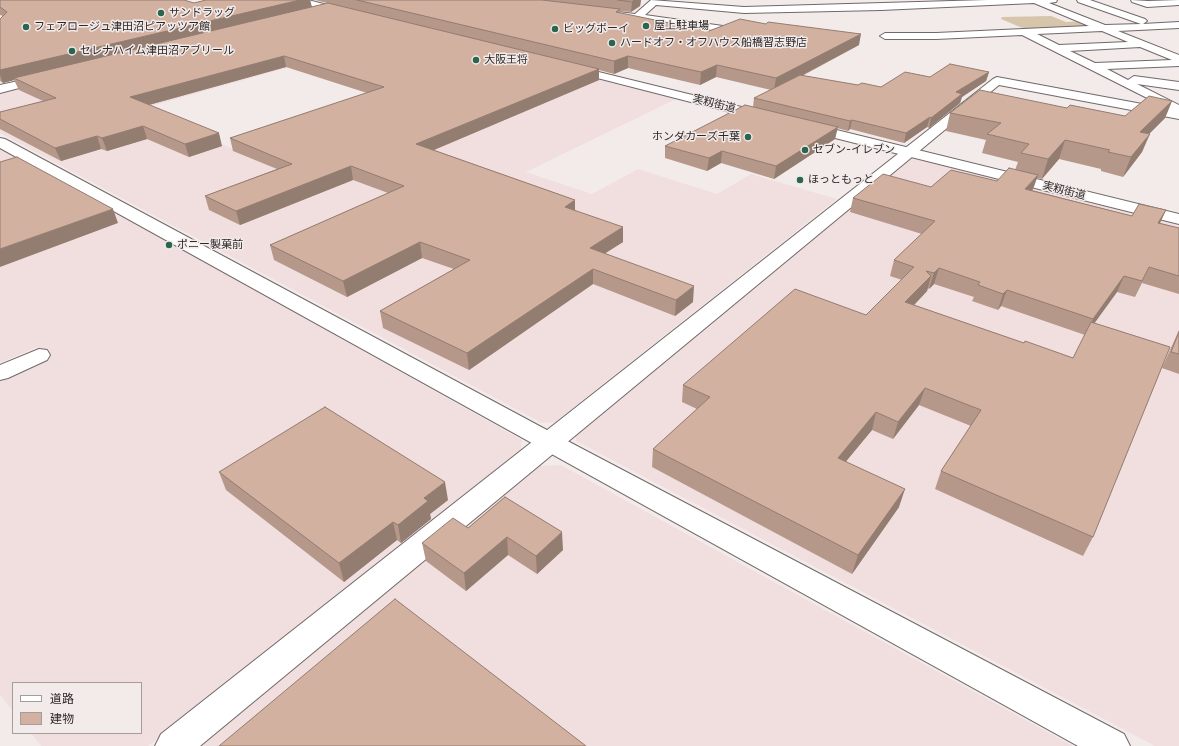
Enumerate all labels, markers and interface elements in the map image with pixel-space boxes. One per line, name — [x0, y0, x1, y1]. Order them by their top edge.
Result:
place label: サンドラッグ — [169, 6, 235, 20]
marker: サンドラッグ — [156, 8, 166, 18]
place label: 屋上駐車場 — [654, 19, 709, 33]
place label: フェアロージュ津田沼ピアッツア館 — [34, 20, 210, 34]
marker: 屋上駐車場 — [641, 21, 651, 31]
marker: フェアロージュ津田沼ピアッツア館 — [21, 22, 31, 32]
place label: ビッグボーイ — [563, 22, 629, 36]
marker: ビッグボーイ — [550, 24, 560, 34]
place label: ハードオフ・オフハウス船橋習志野店 — [620, 36, 807, 50]
marker: ハードオフ・オフハウス船橋習志野店 — [607, 38, 617, 48]
place label: セレナハイム津田沼アブリール — [80, 44, 234, 58]
marker: セレナハイム津田沼アブリール — [67, 46, 77, 56]
place label: 大阪王将 — [484, 53, 528, 67]
marker: 大阪王将 — [471, 55, 481, 65]
street label: 実籾街道 — [691, 92, 737, 116]
place label: ホンダカーズ千葉 — [652, 130, 740, 144]
marker: ホンダカーズ千葉 — [743, 132, 753, 142]
place label: セブン-イレブン — [813, 143, 895, 157]
marker: セブン-イレブン — [800, 145, 810, 155]
place label: ほっともっと — [808, 173, 874, 187]
marker: ほっともっと — [795, 175, 805, 185]
street label: 実籾街道 — [1041, 179, 1087, 203]
place label: ポニー製菓前 — [177, 238, 243, 252]
marker: ポニー製菓前 — [164, 240, 174, 250]
legend — [12, 682, 142, 734]
text: 道路 — [50, 691, 74, 707]
text: 建物 — [50, 711, 74, 727]

